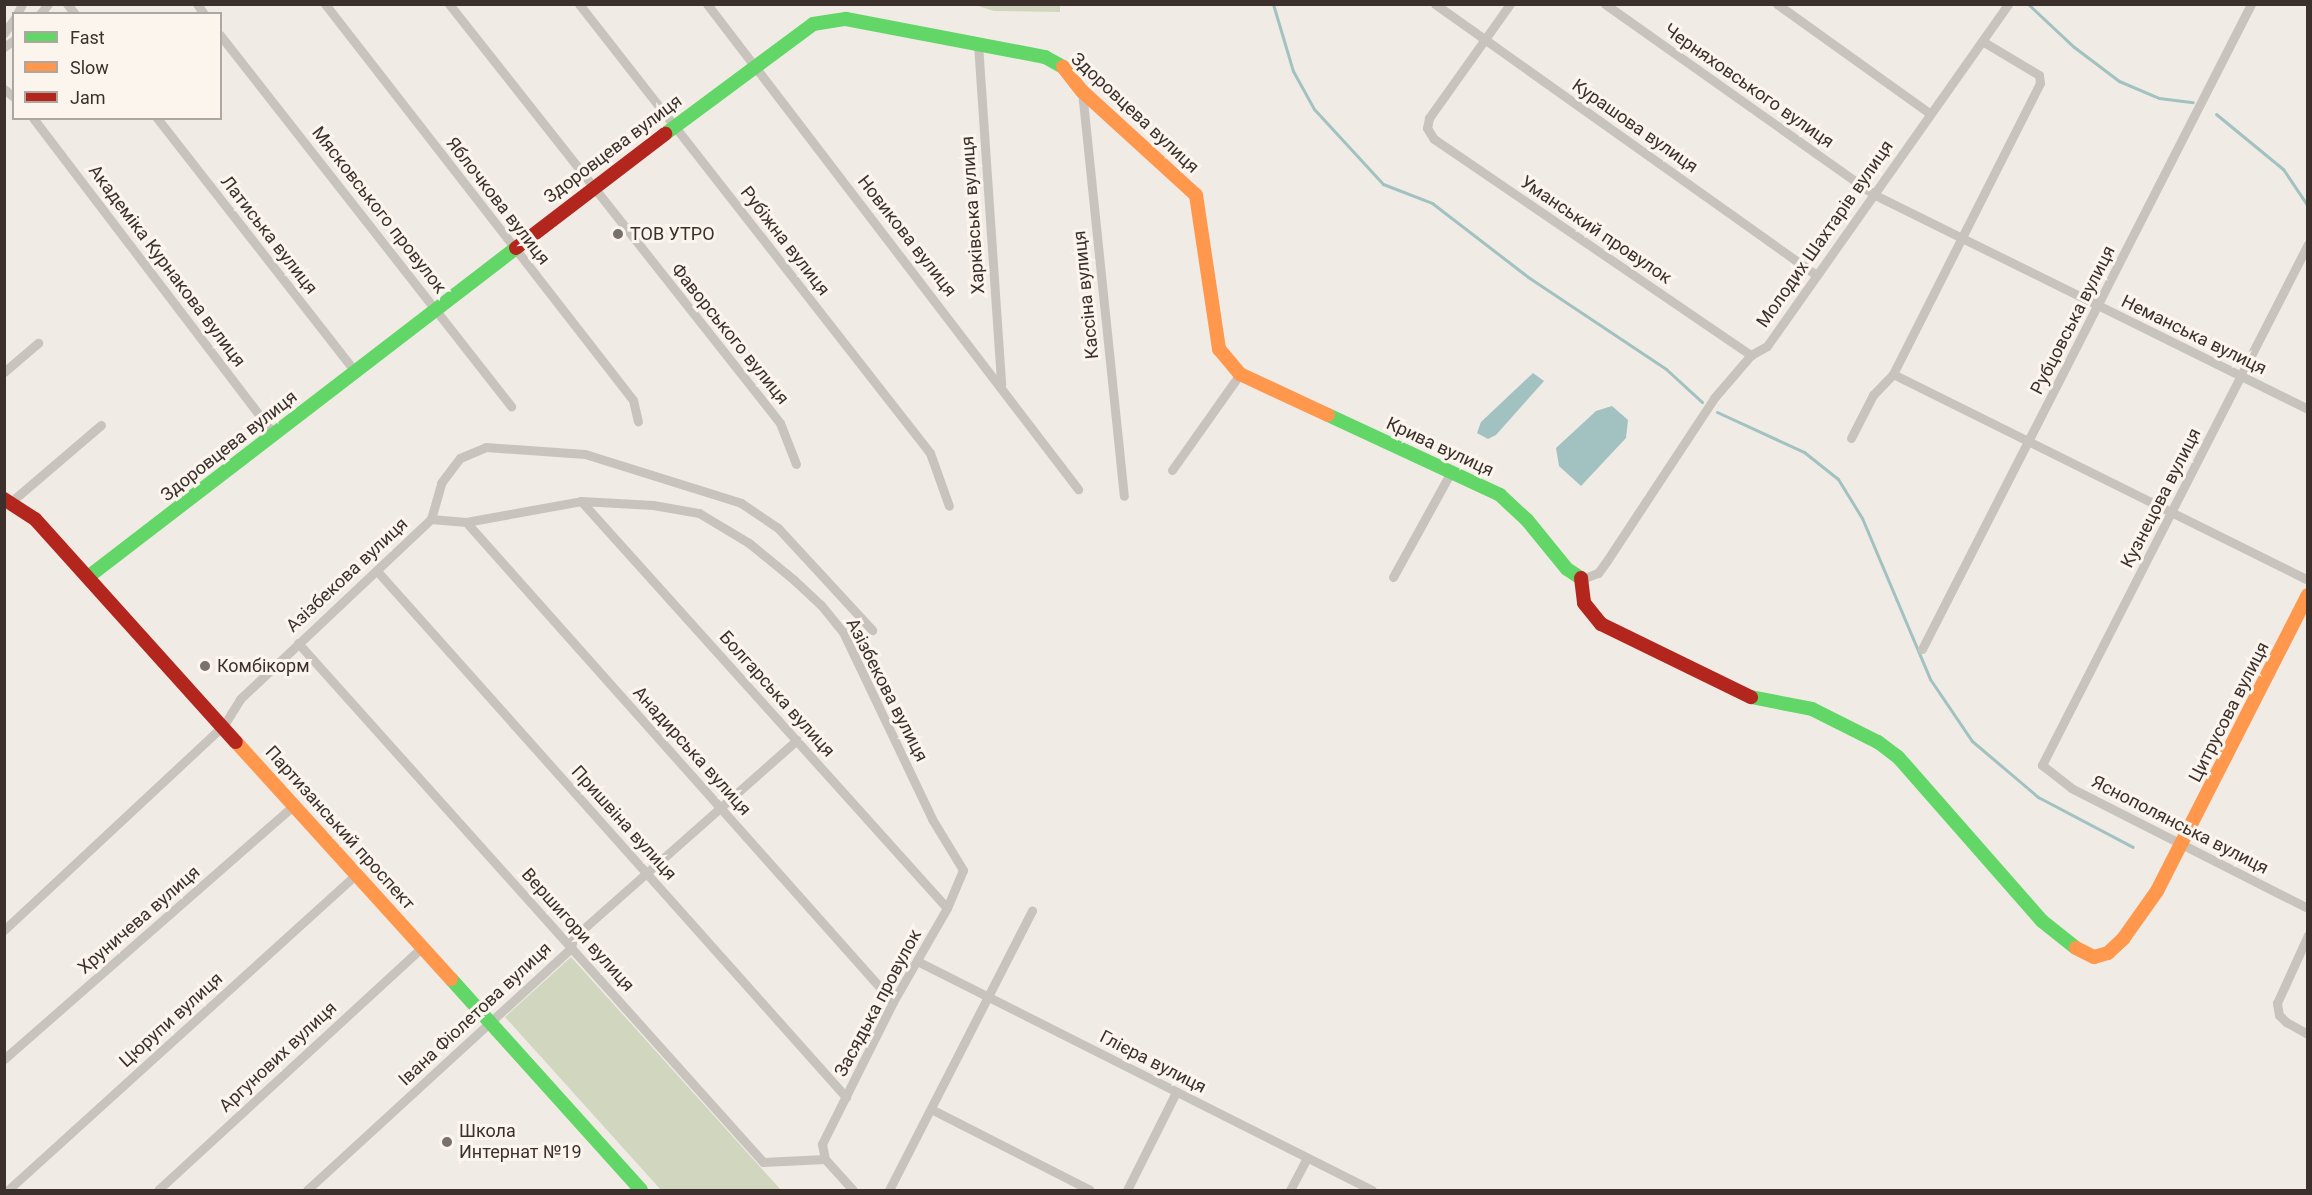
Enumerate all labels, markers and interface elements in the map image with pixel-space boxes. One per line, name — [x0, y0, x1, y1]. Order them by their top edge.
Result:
legend — [12, 12, 222, 120]
street label: Черняховського вулиця — [1660, 19, 1838, 153]
text: Fast — [70, 27, 105, 48]
street label: Здоровцева вулиця — [1067, 48, 1203, 178]
text: Slow — [70, 57, 109, 78]
street label: Курашова вулиця — [1568, 74, 1702, 178]
text: Jam — [70, 87, 106, 108]
street label: Здоровцева вулиця — [540, 90, 686, 208]
street label: Мясковського провулок — [307, 122, 451, 298]
street label: Яблочкова вулиця — [441, 133, 555, 269]
street label: Харківська вулиця — [957, 135, 989, 295]
street label: Молодих Шахтарів вулиця — [1752, 136, 1898, 332]
street label: Академіка Курнакова вулиця — [84, 161, 250, 371]
street label: Латиська вулиця — [216, 171, 322, 299]
street label: Новикова вулиця — [853, 171, 961, 301]
street label: Уманський провулок — [1516, 171, 1676, 289]
street label: Рубіжна вулиця — [736, 182, 834, 300]
place label: ТОВ УТРО — [630, 223, 715, 245]
marker: ТОВ УТРО — [611, 227, 625, 241]
street label: Кассіна вулиця — [1069, 230, 1103, 360]
street label: Рубцовська вулиця — [2026, 242, 2120, 398]
street label: Фаворського вулиця — [666, 259, 794, 409]
street label: Неманська вулиця — [2118, 290, 2270, 380]
street label: Здоровцева вулиця — [157, 386, 301, 506]
street label: Крива вулиця — [1383, 413, 1497, 481]
street label: Кузнецова вулиця — [2116, 424, 2206, 572]
street label: Азізбекова вулиця — [282, 513, 412, 637]
street label: Азізбекова вулиця — [841, 615, 933, 765]
street label: Болгарська вулиця — [715, 626, 839, 762]
street label: Цитрусова вулиця — [2184, 638, 2274, 786]
place label: Комбікорм — [217, 655, 310, 677]
marker: Комбікорм — [198, 659, 212, 673]
street label: Анадирська вулиця — [628, 682, 756, 820]
street label: Партизанський проспект — [261, 742, 419, 914]
street label: Пришвіна вулиця — [567, 761, 681, 885]
street label: Яснополянська вулиця — [2088, 771, 2272, 879]
street label: Хруничева вулиця — [74, 861, 204, 979]
street label: Вершигори вулиця — [517, 864, 639, 996]
street label: Засядька провулок — [830, 926, 926, 1080]
street label: Івана Фіолетова вулиця — [394, 938, 556, 1090]
street label: Цюрупи вулиця — [115, 968, 227, 1072]
street label: Аргунових вулиця — [215, 997, 341, 1117]
street label: Глієра вулиця — [1096, 1026, 1210, 1098]
place label: Школа Интернат №19 — [459, 1121, 582, 1164]
marker: Школа Интернат №19 — [440, 1135, 454, 1149]

